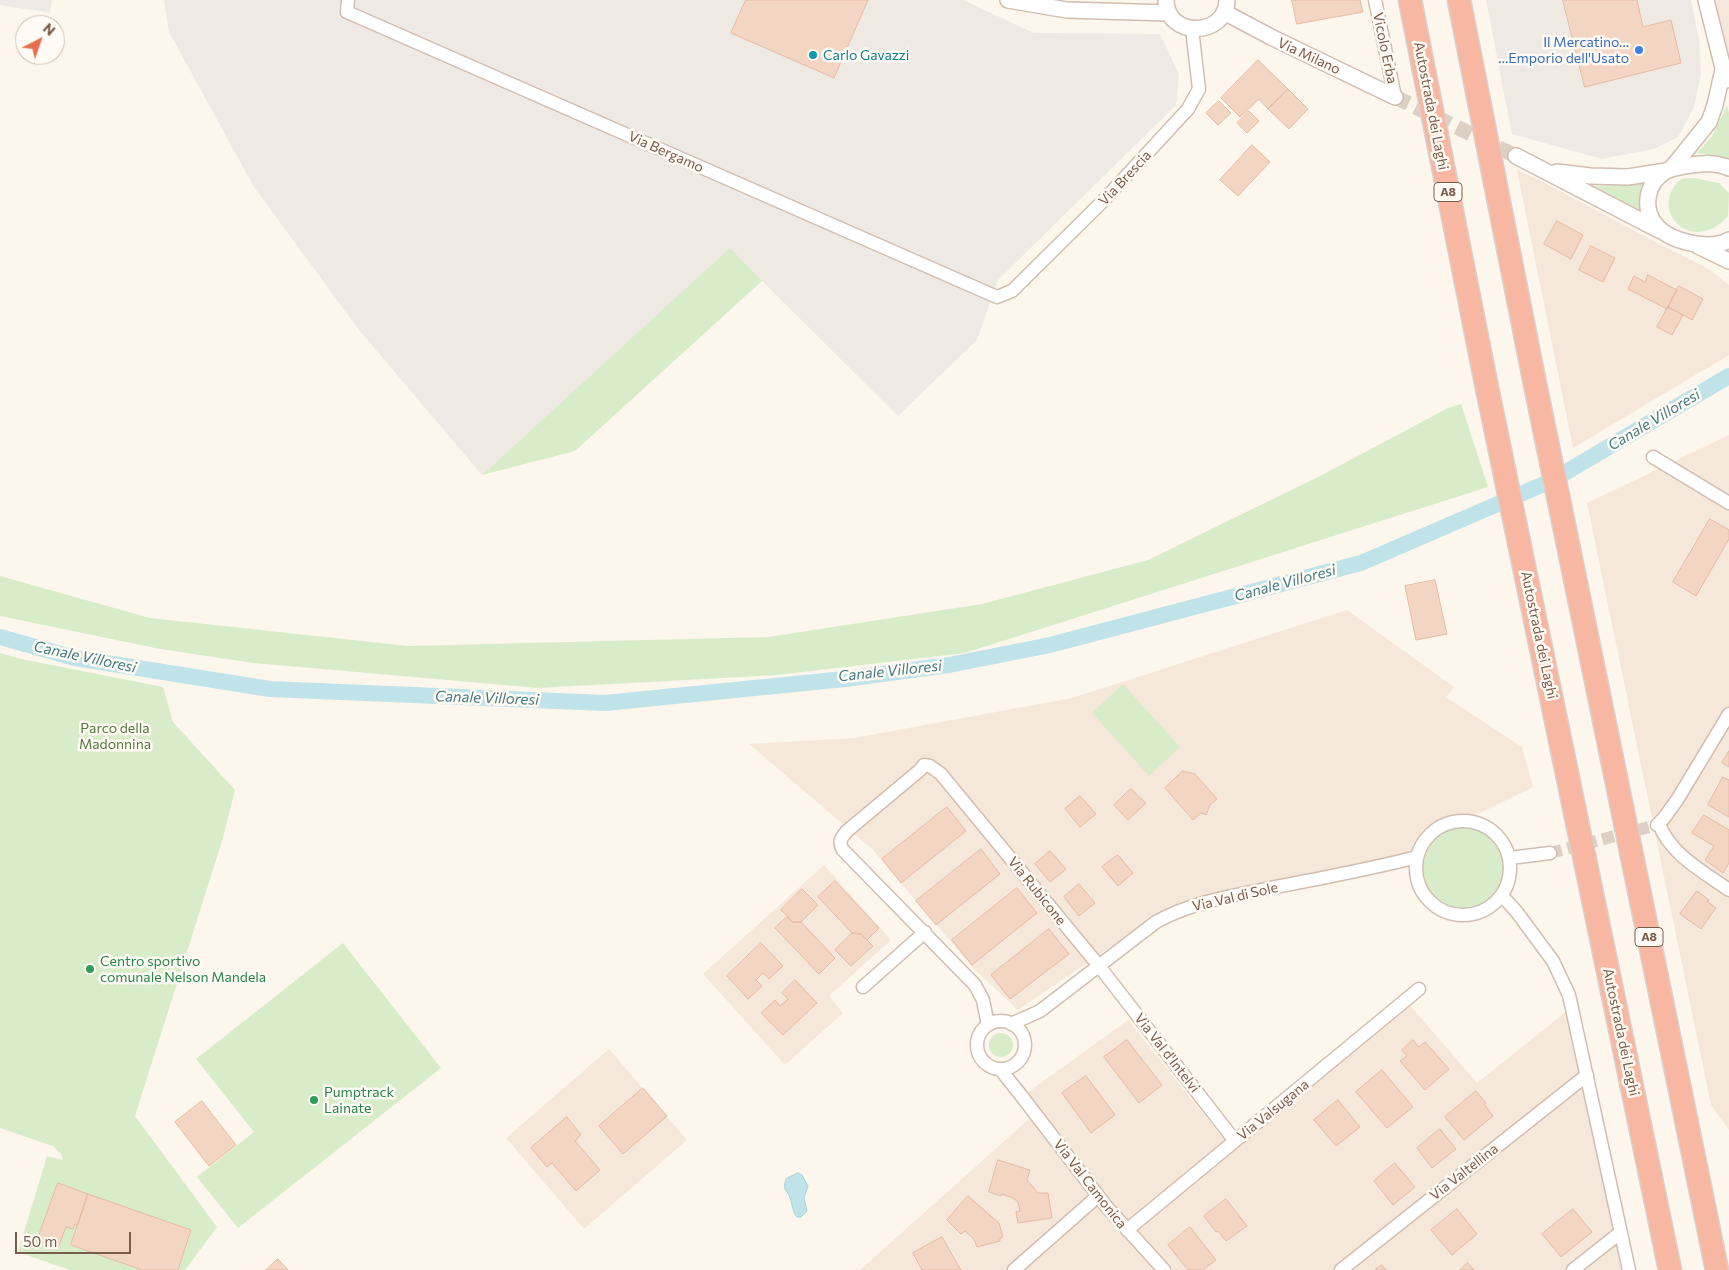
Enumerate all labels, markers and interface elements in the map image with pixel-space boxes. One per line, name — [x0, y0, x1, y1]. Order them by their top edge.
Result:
street label: Vicolo Erba — [1369, 11, 1401, 85]
north arrow — [15, 15, 65, 65]
text: N — [40, 19, 59, 39]
street label: Via Milano — [1275, 34, 1343, 78]
place label: Il Mercatino... ...Emporio dell'Usato — [1498, 34, 1629, 66]
street label: Autostrada dei Laghi — [1410, 40, 1452, 172]
marker: Il Mercatino... ...Emporio dell'Usato — [1633, 44, 1645, 56]
place label: Carlo Gavazzi — [823, 47, 909, 63]
marker: Carlo Gavazzi — [807, 49, 819, 61]
street label: Via Bergamo — [626, 128, 706, 176]
street label: Via Brescia — [1095, 147, 1155, 209]
road number: A8 — [1434, 182, 1462, 202]
water label: Canale Villoresi — [1605, 385, 1703, 455]
water label: Canale Villoresi — [1232, 561, 1338, 605]
street label: Autostrada dei Laghi — [1517, 569, 1561, 701]
water label: Canale Villoresi — [32, 637, 138, 677]
water label: Canale Villoresi — [837, 657, 943, 685]
water label: Canale Villoresi — [435, 687, 539, 709]
park label: Parco della Madonnina — [79, 720, 151, 752]
street label: Via Rubicone — [1004, 853, 1070, 929]
street label: Via Val di Sole — [1190, 879, 1280, 915]
road number: A8 — [1635, 928, 1663, 946]
place label: Centro sportivo comunale Nelson Mandela — [100, 953, 266, 986]
marker: Centro sportivo comunale Nelson Mandela — [84, 963, 96, 975]
street label: Autostrada dei Laghi — [1599, 966, 1643, 1098]
street label: Via Val d'Intelvi — [1131, 1010, 1203, 1096]
street label: Via Valsugana — [1234, 1076, 1312, 1144]
place label: Pumptrack Lainate — [324, 1084, 394, 1116]
marker: Pumptrack Lainate — [308, 1094, 320, 1106]
street label: Via Val Camonica — [1050, 1136, 1130, 1232]
street label: Via Valtellina — [1427, 1140, 1501, 1204]
scale bar — [18, 1222, 134, 1254]
text: 50 m — [23, 1232, 57, 1250]

